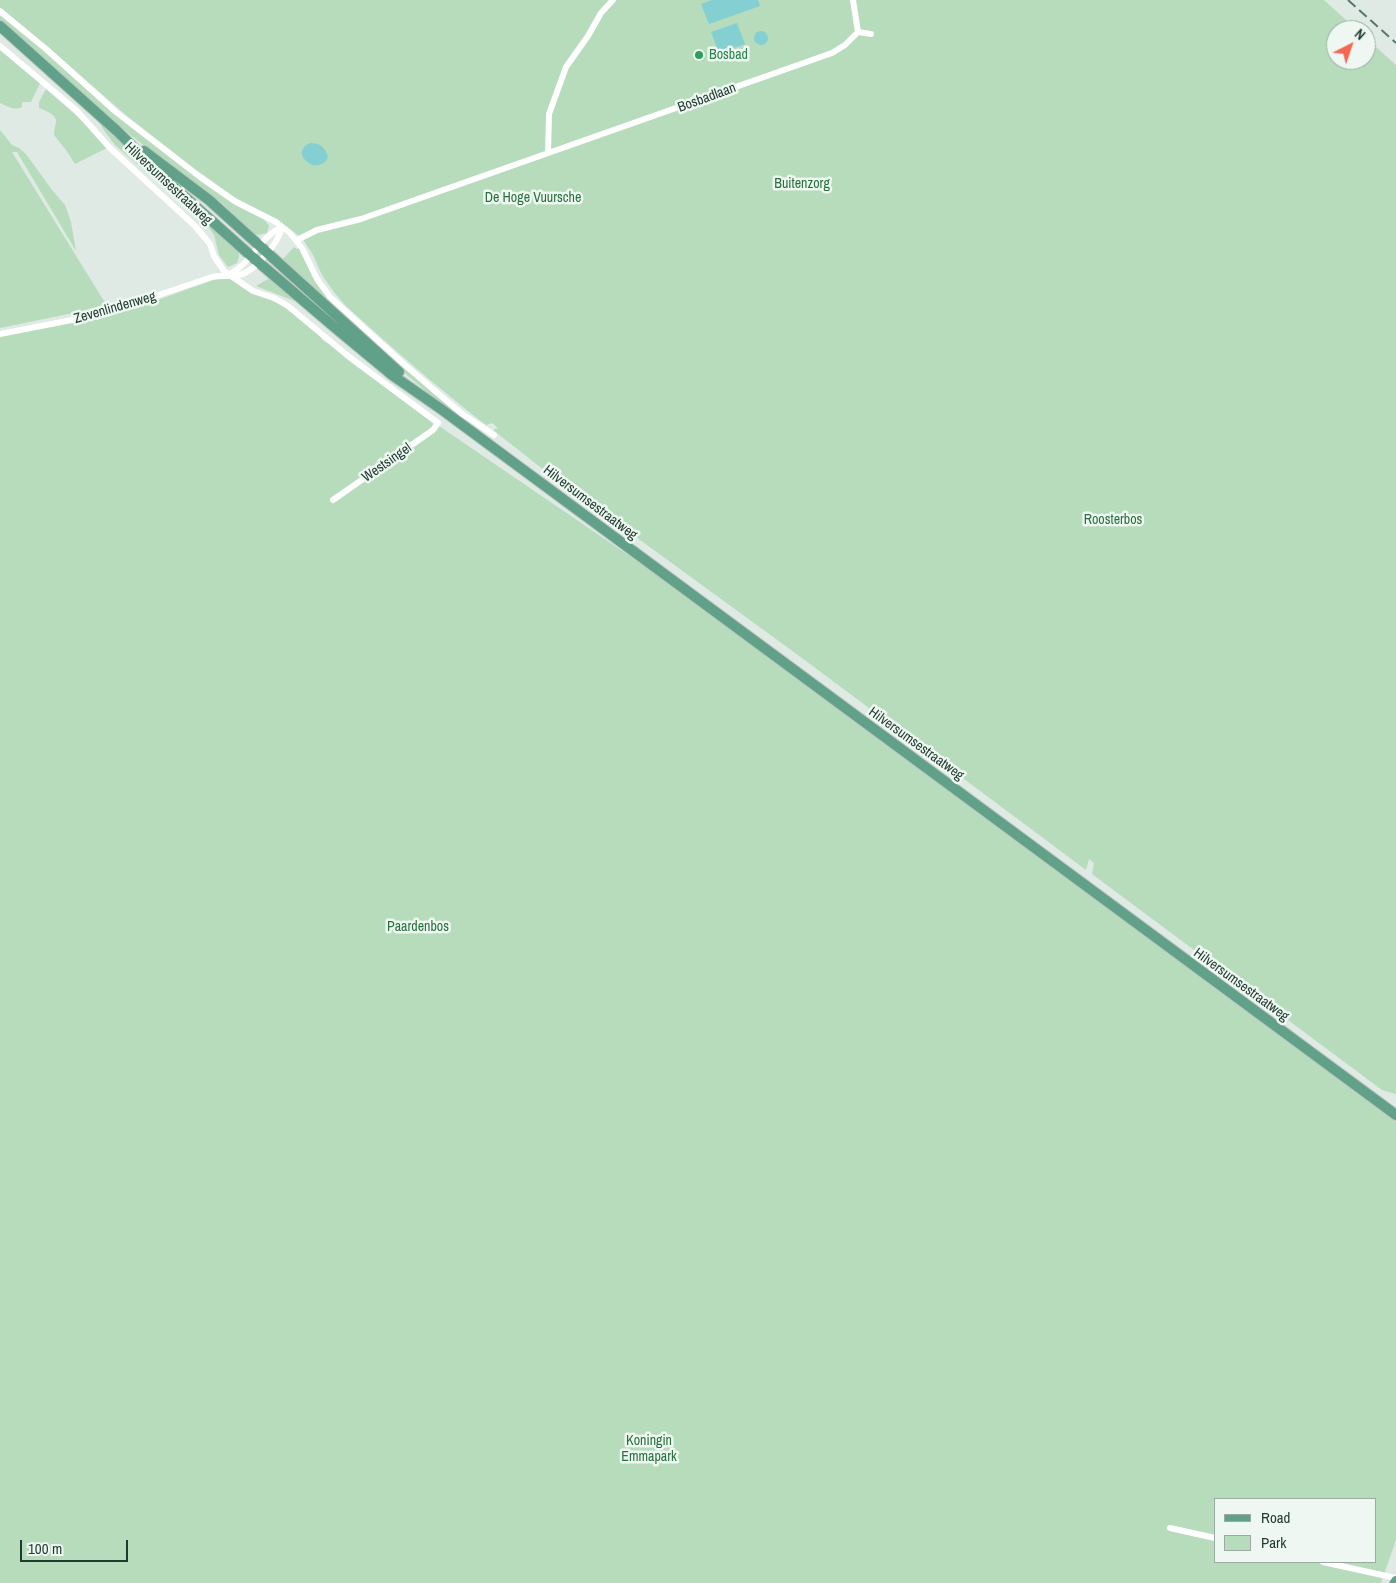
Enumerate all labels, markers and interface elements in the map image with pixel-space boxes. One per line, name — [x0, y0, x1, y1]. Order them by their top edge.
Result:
north arrow — [1326, 20, 1376, 70]
text: N — [1351, 25, 1369, 44]
place label: Bosbad — [709, 47, 748, 63]
marker: Bosbad — [693, 49, 705, 61]
street label: Bosbadlaan — [676, 80, 738, 116]
street label: Hilversumsestraatweg — [121, 139, 215, 229]
park label: Buitenzorg — [774, 176, 830, 192]
park label: De Hoge Vuursche — [485, 190, 581, 206]
street label: Zevenlindenweg — [72, 288, 158, 328]
street label: Westsingel — [359, 440, 415, 486]
street label: Hilversumsestraatweg — [540, 462, 640, 544]
park label: Roosterbos — [1084, 512, 1142, 528]
street label: Hilversumsestraatweg — [865, 704, 967, 784]
park label: Paardenbos — [387, 919, 449, 935]
street label: Hilversumsestraatweg — [1190, 945, 1292, 1025]
park label: Koningin Emmapark — [621, 1433, 677, 1465]
legend — [1214, 1498, 1376, 1563]
text: Road — [1261, 1507, 1290, 1528]
scale bar — [22, 1530, 130, 1562]
text: Park — [1261, 1532, 1286, 1553]
text: 100 m — [28, 1538, 62, 1559]

